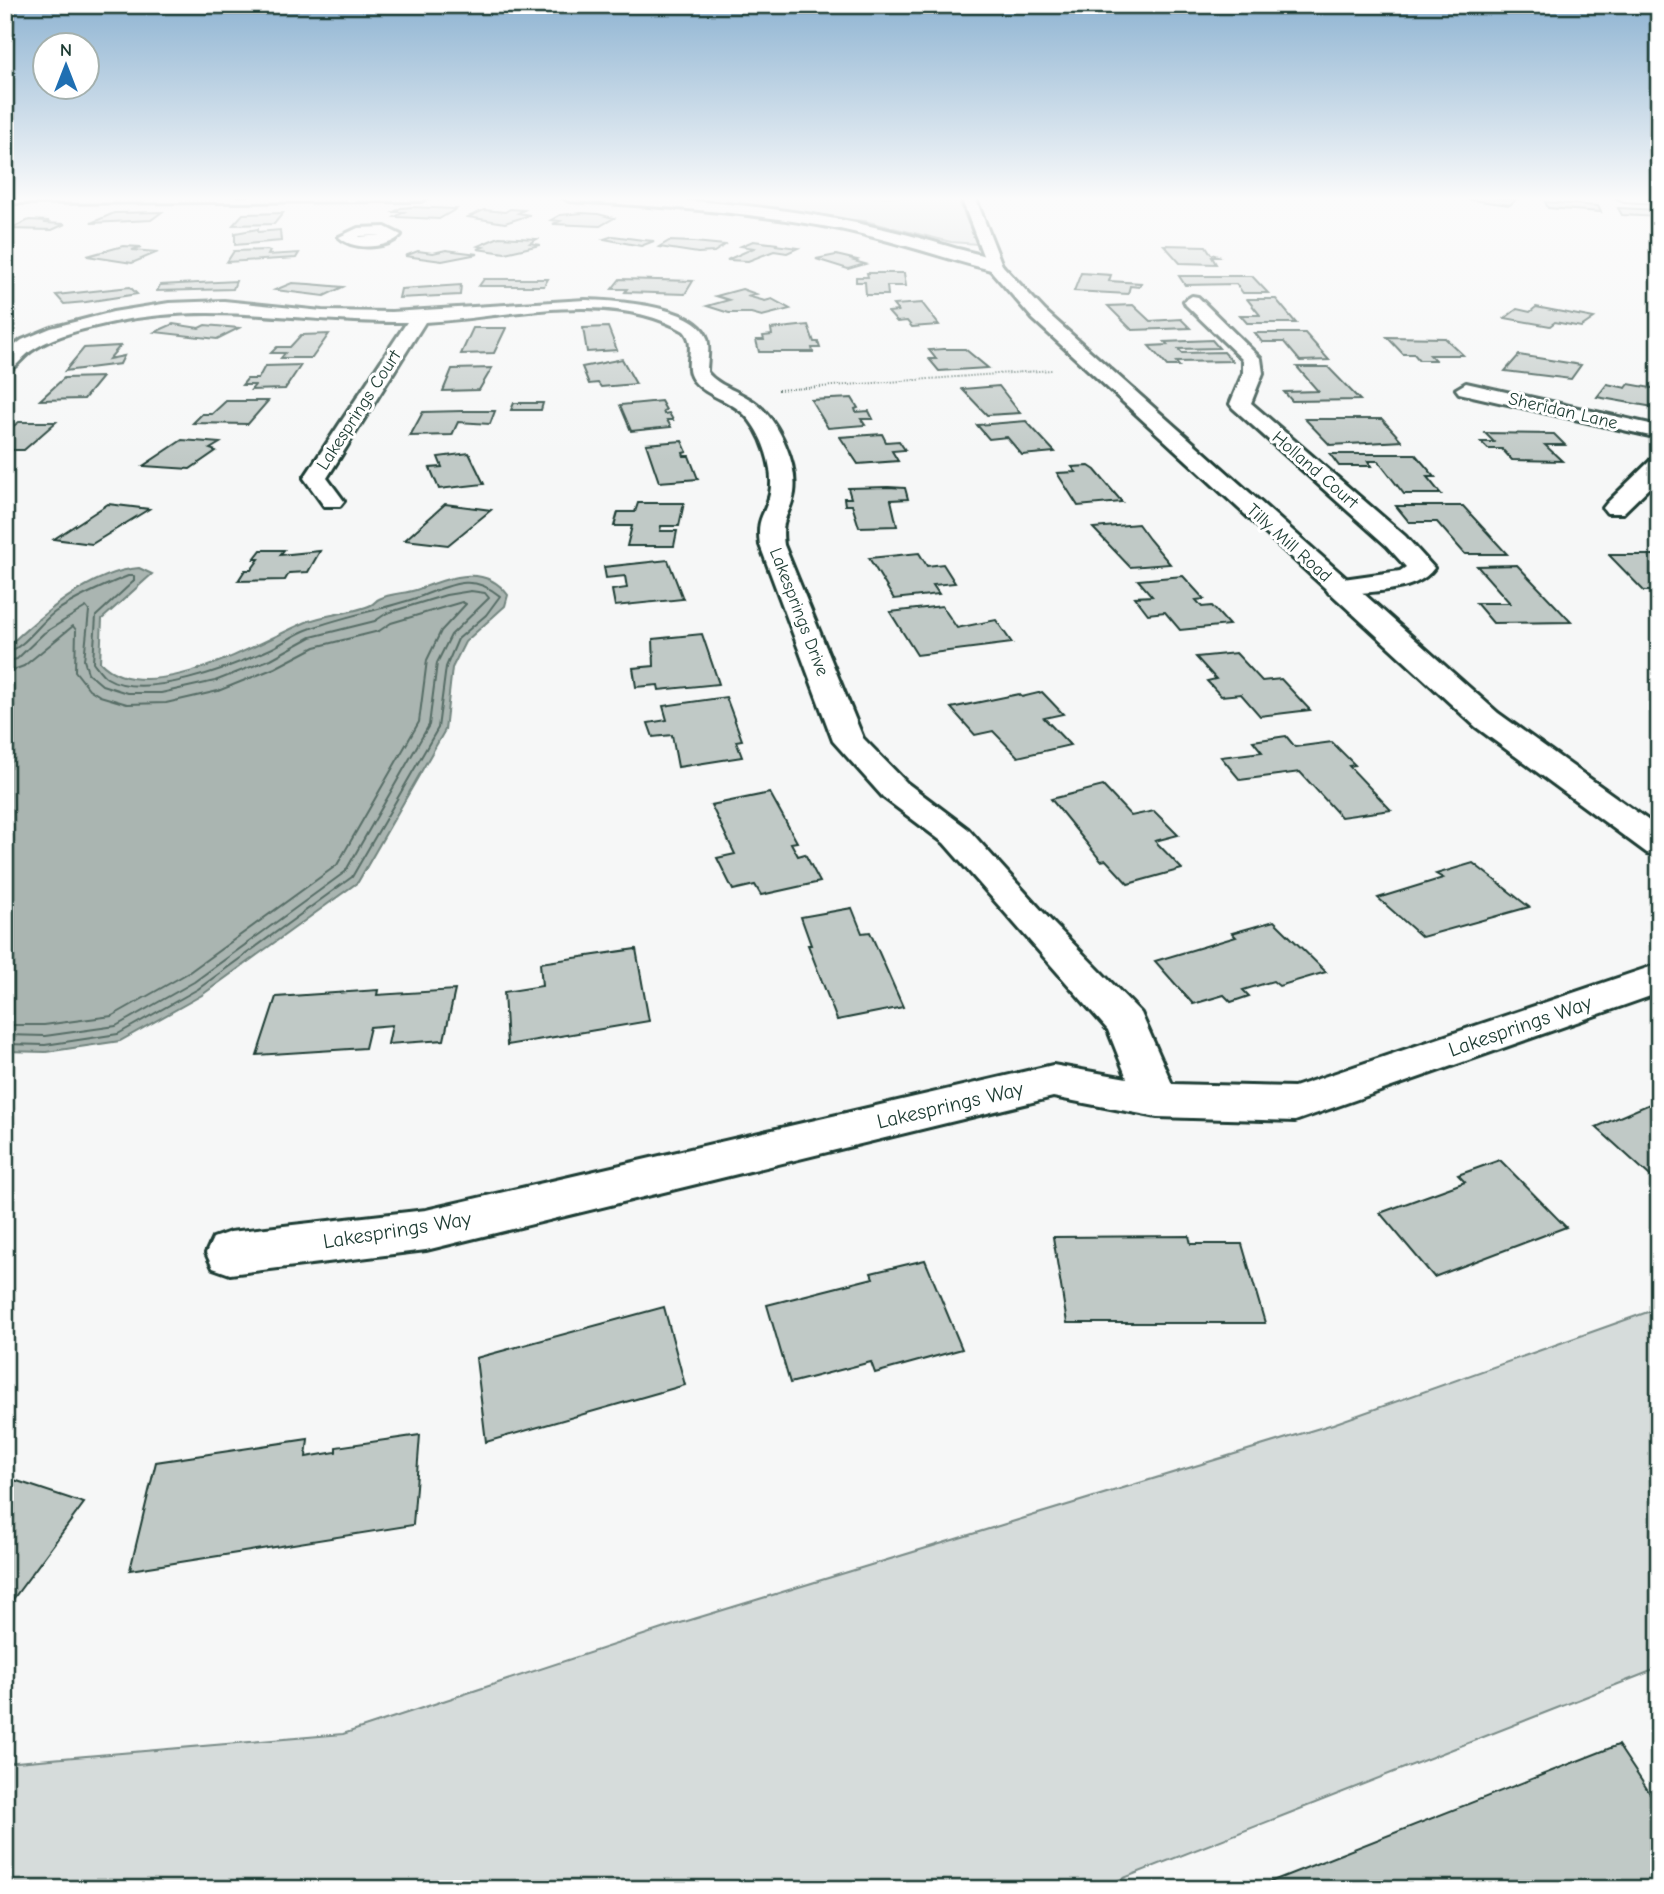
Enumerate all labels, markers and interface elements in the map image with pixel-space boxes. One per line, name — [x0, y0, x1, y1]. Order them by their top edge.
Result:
north arrow — [32, 32, 102, 102]
text: N — [60, 39, 72, 61]
street label: Lakesprings Court — [312, 345, 406, 474]
street label: Sheridan Lane — [1506, 388, 1620, 434]
street label: Holland Court — [1268, 427, 1363, 514]
street label: Tilly Mill Road — [1242, 499, 1336, 587]
street label: Lakesprings Drive — [765, 545, 833, 679]
street label: Lakesprings Way — [1445, 990, 1595, 1062]
street label: Lakesprings Way — [874, 1076, 1026, 1134]
street label: Lakesprings Way — [321, 1206, 473, 1254]

